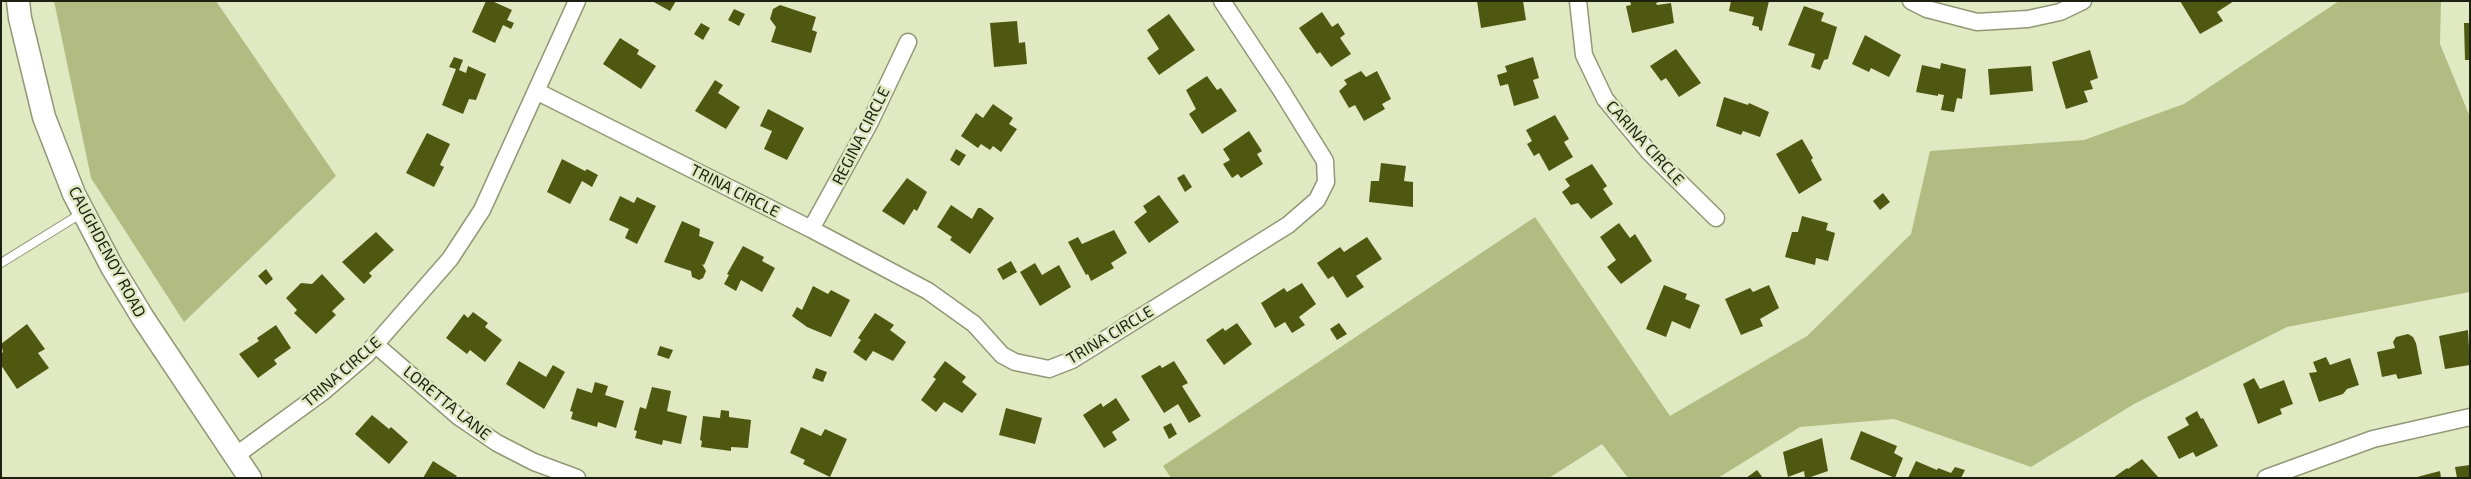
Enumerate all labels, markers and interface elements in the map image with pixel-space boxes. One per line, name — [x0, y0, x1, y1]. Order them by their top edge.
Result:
street label: REGINA CIRCLE — [828, 84, 894, 188]
street label: CARINA CIRCLE — [1602, 97, 1688, 189]
street label: TRINA CIRCLE — [687, 160, 783, 222]
street label: CAUGHDENOY ROAD — [64, 183, 150, 321]
street label: TRINA CIRCLE — [1063, 302, 1157, 368]
street label: TRINA CIRCLE — [299, 333, 385, 411]
street label: LORETTA LANE — [399, 362, 495, 444]

